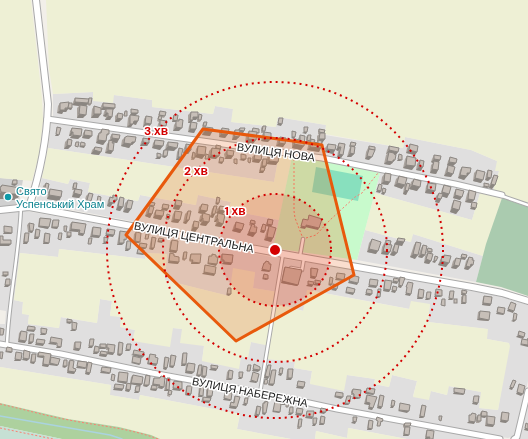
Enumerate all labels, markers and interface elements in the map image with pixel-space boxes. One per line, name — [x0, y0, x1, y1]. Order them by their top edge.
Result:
text: 3 хв — [144, 123, 168, 139]
street label: ВУЛИЦЯ НОВА — [236, 140, 317, 164]
text: 2 хв — [184, 163, 208, 179]
place label: Свято Успенський Храм — [16, 184, 104, 211]
marker: Свято Успенський Храм — [3, 192, 13, 202]
text: 1 хв — [224, 203, 246, 219]
street label: ВУЛИЦЯ ЦЕНТРАЛЬНА — [133, 219, 256, 256]
centre of rings — [268, 243, 282, 257]
street label: ВУЛИЦЯ НАБЕРЕЖНА — [191, 374, 310, 410]

